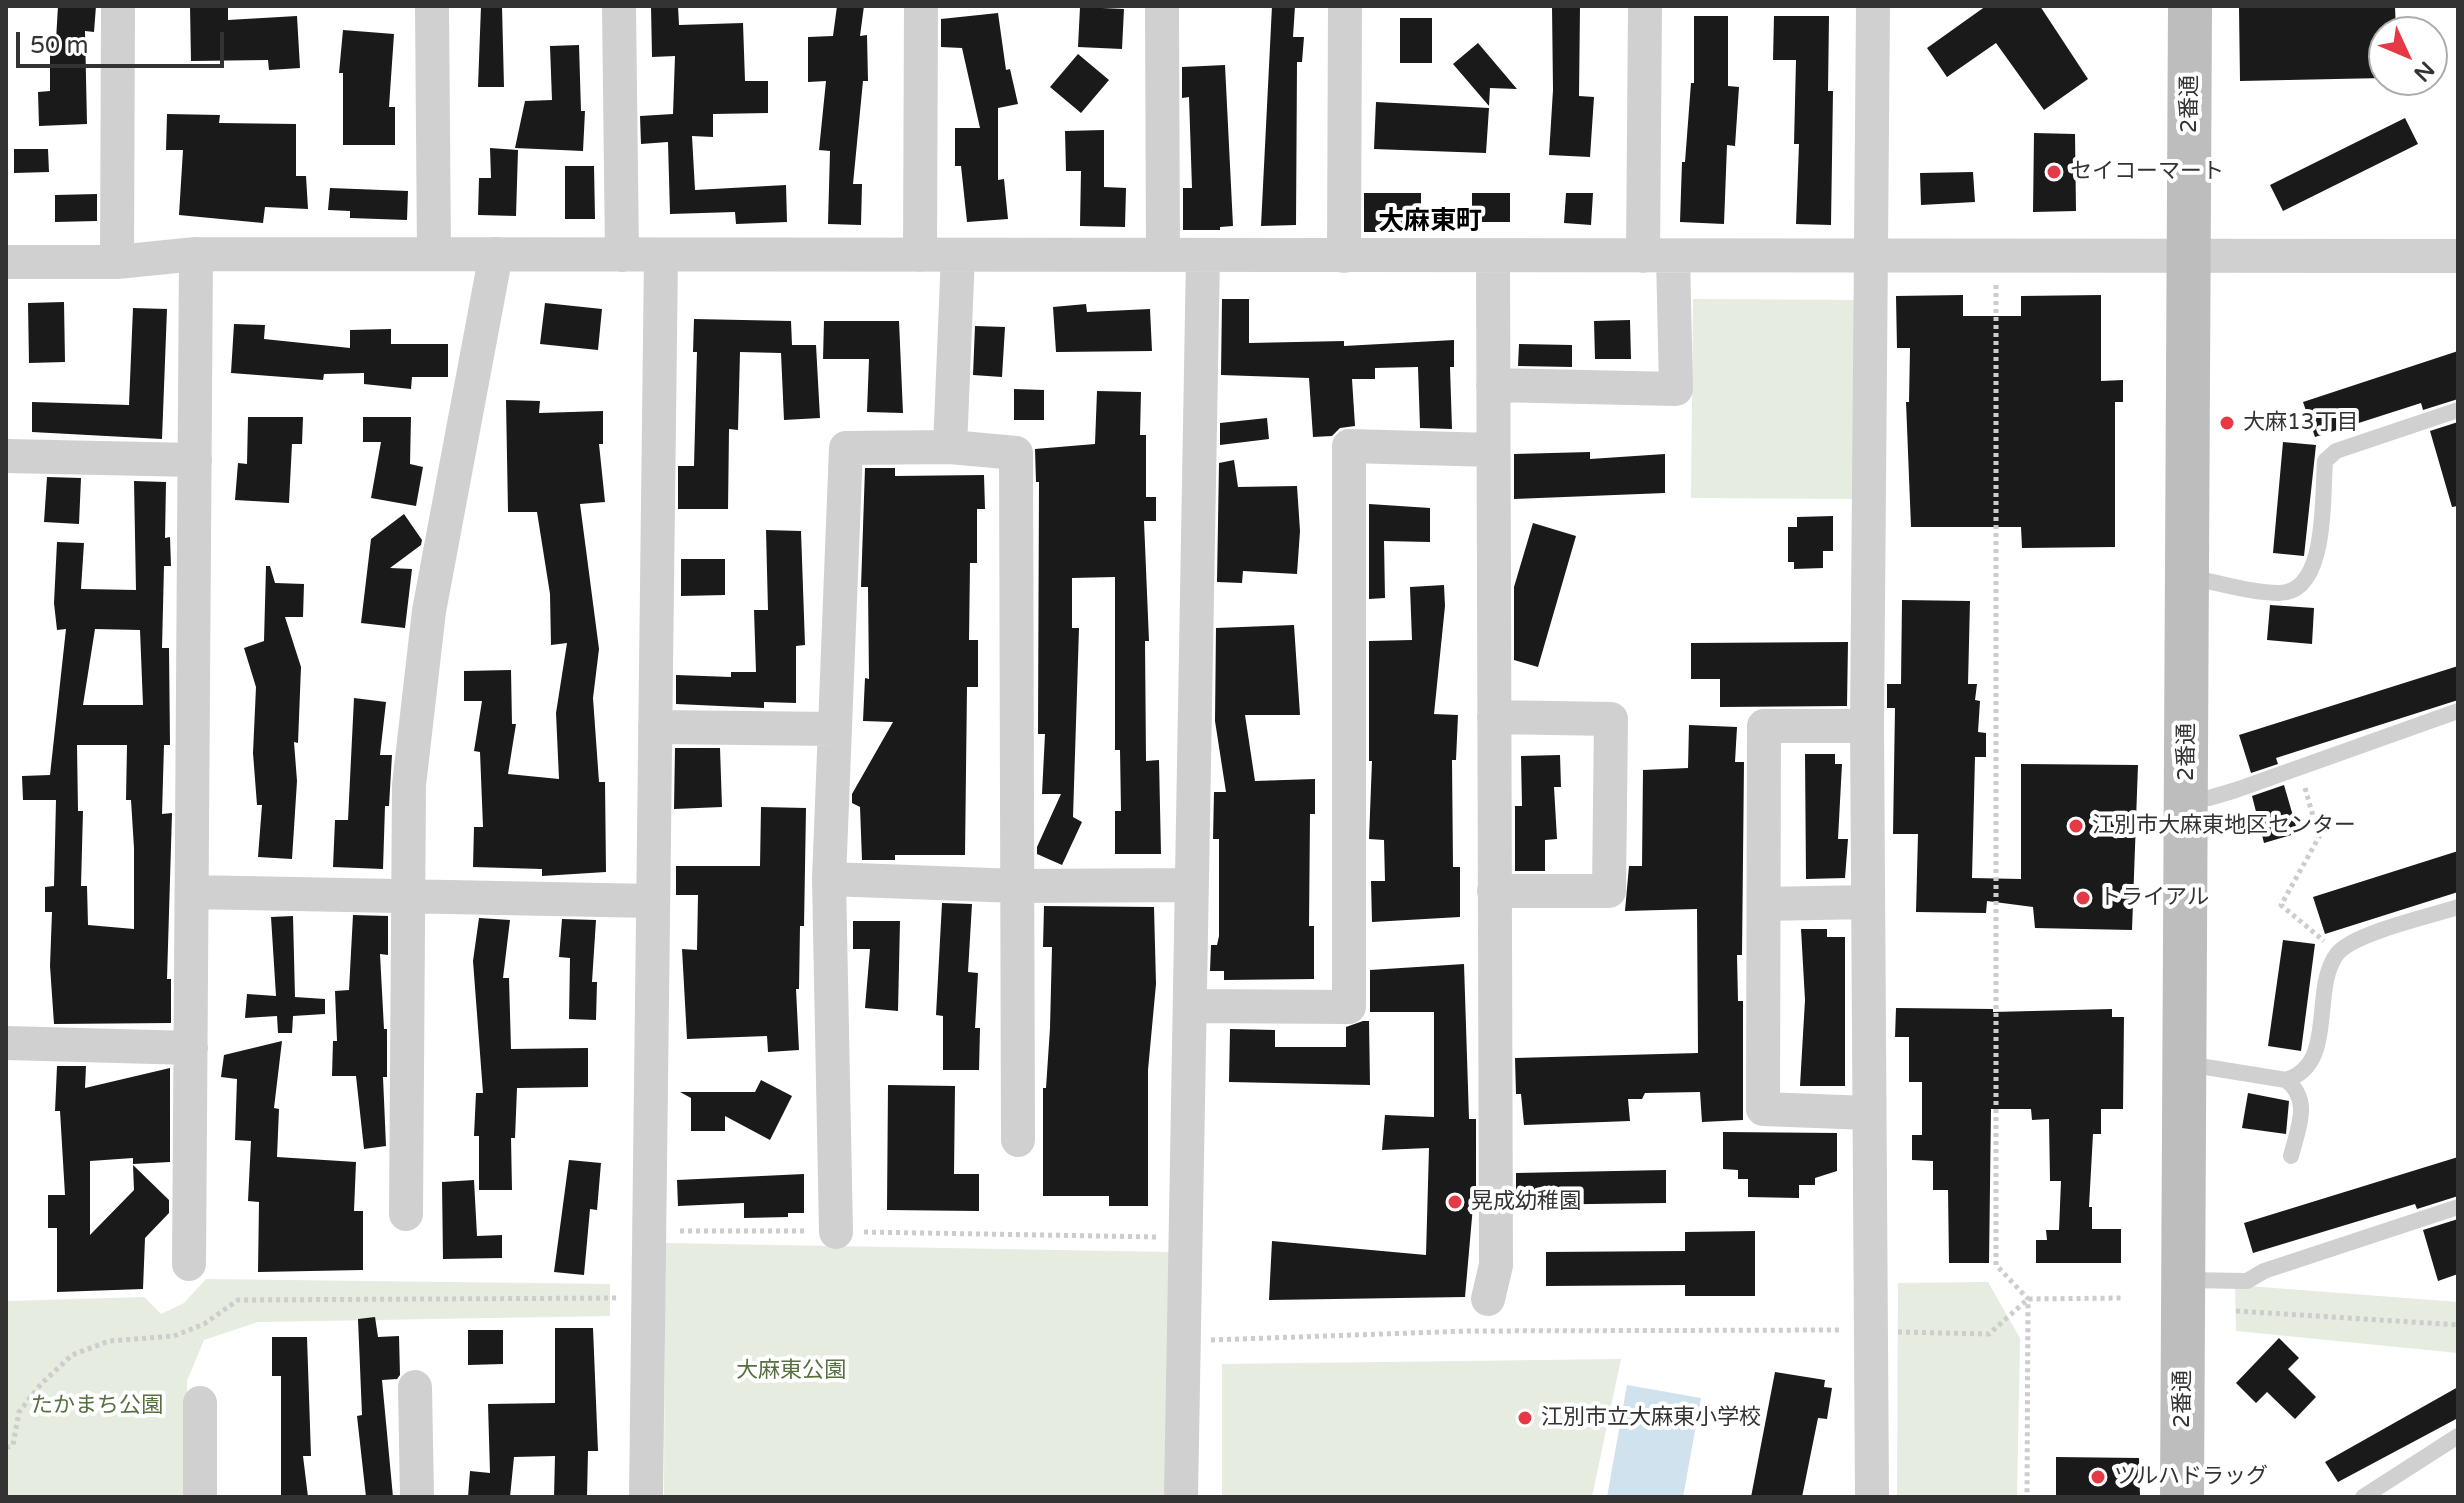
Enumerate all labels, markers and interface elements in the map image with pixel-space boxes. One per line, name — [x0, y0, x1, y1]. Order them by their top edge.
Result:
scale bar — [20, 16, 228, 66]
north arrow — [2368, 16, 2448, 96]
text: 50 m — [30, 31, 88, 60]
text: N — [2408, 56, 2439, 87]
street label: 2番通 — [2177, 75, 2203, 133]
place label: セイコーマート — [2070, 159, 2224, 185]
marker: セイコーマート — [2045, 163, 2063, 181]
district label: 大麻東町 — [1378, 206, 1482, 238]
place label: 大麻13丁目 — [2243, 410, 2359, 436]
marker: 大麻13丁目 — [2218, 414, 2236, 432]
street label: 2番通 — [2174, 723, 2200, 781]
place label: 江別市大麻東地区センター — [2092, 813, 2356, 839]
marker: 江別市大麻東地区センター — [2067, 817, 2085, 835]
place label: トライアル — [2099, 885, 2209, 911]
marker: トライアル — [2074, 889, 2092, 907]
place label: 晃成幼稚園 — [1471, 1189, 1581, 1215]
marker: 晃成幼稚園 — [1446, 1193, 1464, 1211]
park label: 大麻東公園 — [736, 1358, 846, 1384]
street label: 2番通 — [2170, 1370, 2196, 1428]
park label: たかまち公園 — [31, 1393, 163, 1419]
place label: 江別市立大麻東小学校 — [1541, 1405, 1761, 1431]
marker: 江別市立大麻東小学校 — [1516, 1409, 1534, 1427]
place label: ツルハドラッグ — [2114, 1464, 2268, 1490]
marker: ツルハドラッグ — [2089, 1468, 2107, 1486]

